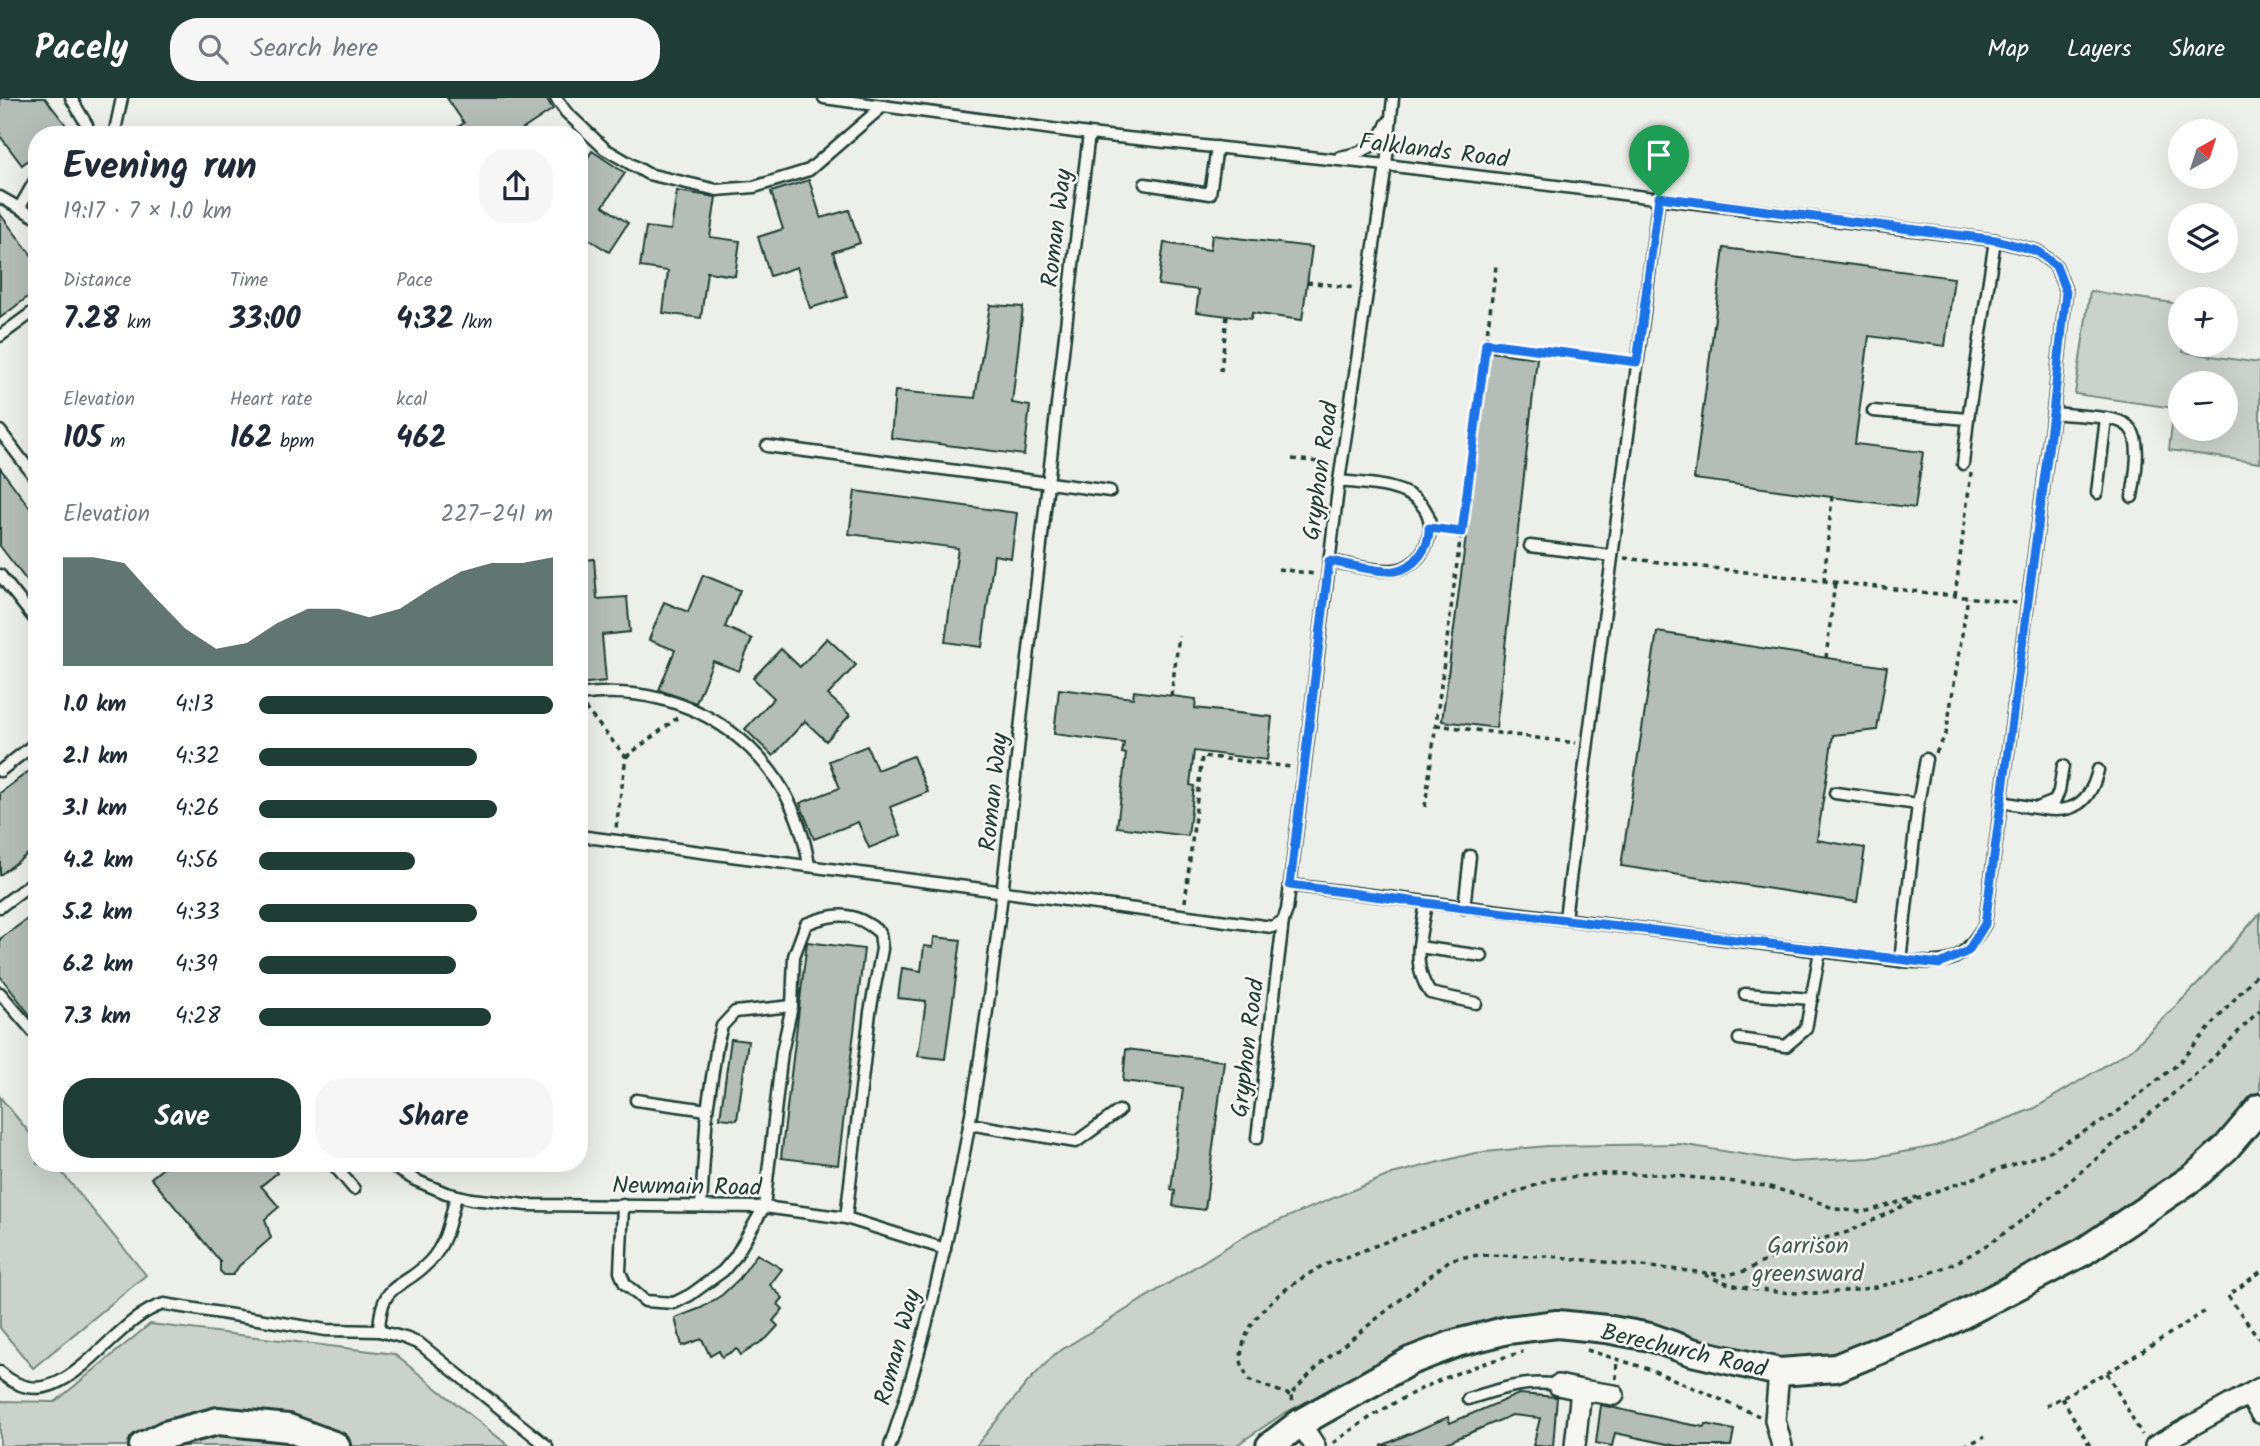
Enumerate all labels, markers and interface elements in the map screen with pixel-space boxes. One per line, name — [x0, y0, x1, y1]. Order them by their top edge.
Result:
search box — [170, 18, 660, 81]
text: Pacely — [35, 23, 128, 76]
text: Search here — [250, 28, 378, 70]
icon: search — [194, 30, 232, 68]
text: Map — [1987, 30, 2029, 69]
text: Layers — [2067, 30, 2131, 69]
text: Share — [2169, 30, 2225, 69]
north arrow — [2168, 119, 2238, 189]
map controls — [2168, 119, 2238, 441]
street label: Falklands Road — [1357, 123, 1512, 180]
pin — [1629, 125, 1689, 197]
icon: arrive — [1640, 136, 1678, 174]
text: Evening run — [63, 138, 257, 198]
button: share — [479, 149, 553, 223]
street label: Roman Way — [1031, 166, 1084, 290]
text: 19:17 · 7 × 1.0 km — [63, 194, 232, 230]
button: layers — [2168, 203, 2238, 273]
text: Distance — [63, 266, 131, 296]
text: Time — [230, 266, 268, 296]
text: Pace — [396, 266, 433, 296]
button: + — [2168, 287, 2238, 357]
text: 7.28 — [63, 296, 119, 344]
text: 33:00 — [230, 296, 301, 344]
text: 4:32 — [396, 296, 454, 344]
text: km — [119, 308, 151, 338]
text: /km — [454, 308, 492, 338]
button: − — [2168, 371, 2238, 441]
text: Elevation — [63, 385, 135, 415]
text: Heart rate — [230, 385, 312, 415]
text: kcal — [396, 385, 427, 415]
street label: Gryphon Road — [1292, 398, 1351, 543]
text: 105 — [63, 415, 103, 463]
text: 162 — [230, 415, 272, 463]
text: 462 — [396, 415, 446, 463]
text: m — [103, 427, 125, 457]
text: bpm — [272, 427, 314, 457]
text: Elevation — [63, 497, 150, 533]
text: 227–241 m — [441, 497, 553, 533]
text: 1.0 km — [63, 687, 126, 723]
text: 4:13 — [175, 687, 214, 723]
street label: Roman Way — [969, 730, 1020, 853]
text: 2.1 km — [63, 739, 128, 775]
text: 4:32 — [175, 739, 220, 775]
text: 3.1 km — [63, 791, 127, 827]
text: 4:26 — [175, 791, 219, 827]
text: 4.2 km — [63, 843, 133, 879]
text: 4:56 — [175, 843, 218, 879]
text: 5.2 km — [63, 895, 133, 931]
text: 4:33 — [175, 895, 220, 931]
text: 6.2 km — [63, 947, 133, 983]
text: 4:39 — [175, 947, 218, 983]
street label: Gryphon Road — [1221, 976, 1276, 1120]
text: 7.3 km — [63, 999, 131, 1035]
text: 4:28 — [175, 999, 221, 1035]
button: Save — [63, 1078, 301, 1158]
button: Share — [315, 1078, 553, 1158]
street label: Newmain Road — [612, 1167, 763, 1208]
park label: Garrison greensward — [1751, 1227, 1865, 1294]
street label: Roman Way — [864, 1284, 933, 1410]
street label: Berechurch Road — [1597, 1313, 1771, 1390]

